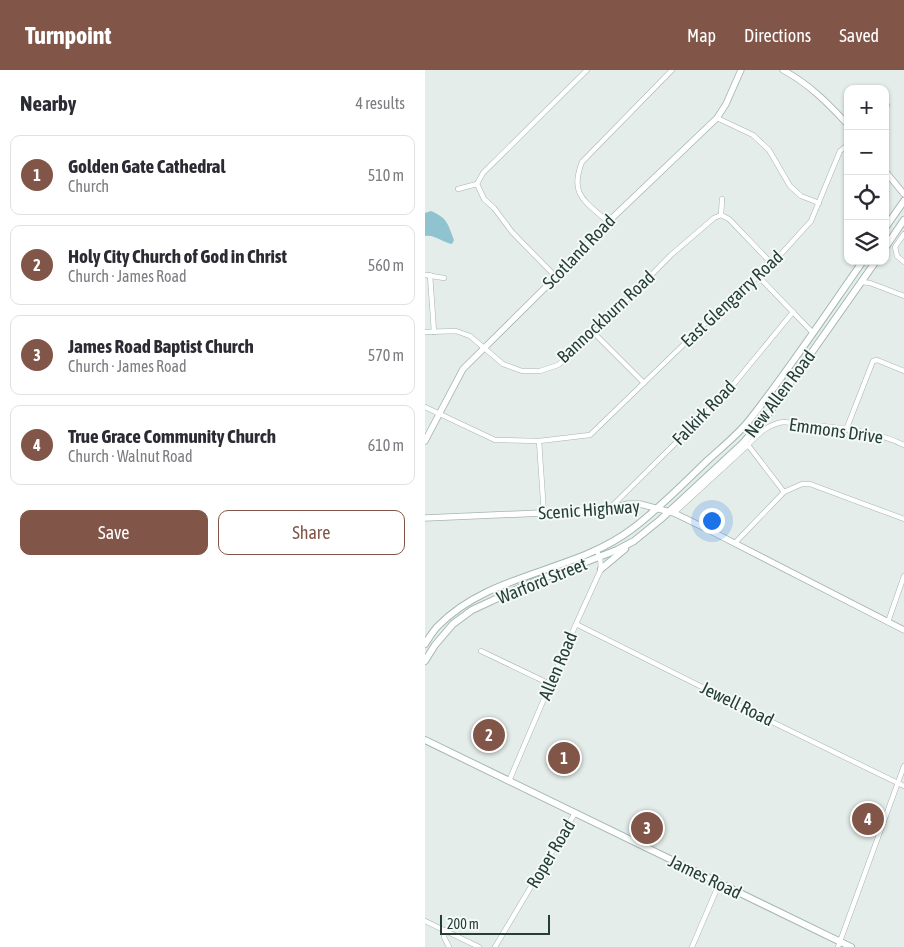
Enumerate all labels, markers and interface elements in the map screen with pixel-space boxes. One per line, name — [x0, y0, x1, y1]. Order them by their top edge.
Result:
text: Turnpoint — [25, 22, 111, 49]
text: Map — [687, 25, 716, 46]
text: Directions — [744, 25, 811, 46]
text: Saved — [839, 25, 879, 46]
map controls — [844, 85, 889, 265]
button: + — [844, 85, 889, 130]
text: Nearby — [20, 91, 76, 115]
text: 4 results — [355, 94, 405, 112]
button: − — [844, 130, 889, 175]
text: Golden Gate Cathedral — [68, 155, 225, 177]
text: 1 — [33, 166, 41, 184]
text: 510 m — [368, 166, 404, 184]
button: locate — [844, 175, 889, 220]
text: Church — [68, 177, 109, 195]
street label: Scotland Road — [538, 210, 619, 293]
button: layers — [844, 220, 889, 265]
text: Holy City Church of God in Christ — [68, 245, 287, 267]
street label: East Glengarry Road — [676, 246, 787, 351]
text: 2 — [33, 256, 41, 274]
text: 560 m — [368, 256, 404, 274]
street label: Bannockburn Road — [553, 266, 659, 367]
text: Church · James Road — [68, 267, 187, 285]
text: James Road Baptist Church — [68, 335, 254, 357]
text: 3 — [33, 346, 41, 364]
text: 570 m — [368, 346, 404, 364]
street label: New Allen Road — [740, 346, 819, 441]
text: Church · James Road — [68, 357, 187, 375]
street label: Falkirk Road — [668, 376, 740, 449]
street label: Emmons Drive — [788, 414, 884, 447]
text: True Grace Community Church — [68, 425, 276, 447]
text: 4 — [33, 436, 41, 454]
text: 610 m — [368, 436, 404, 454]
text: Church · Walnut Road — [68, 447, 193, 465]
street label: Scenic Highway — [537, 495, 640, 524]
your location — [699, 508, 725, 534]
button: Save — [20, 510, 208, 555]
button: Share — [218, 510, 405, 555]
street label: Warford Street — [494, 553, 590, 608]
street label: Allen Road — [534, 629, 581, 703]
street label: Jewell Road — [697, 677, 777, 730]
pin: 2 — [473, 716, 505, 754]
pin: 1 — [548, 739, 580, 777]
pin: 4 — [852, 800, 884, 838]
pin: 3 — [631, 809, 663, 847]
street label: Roper Road — [522, 816, 579, 892]
street label: James Road — [665, 850, 745, 903]
scale bar — [440, 912, 550, 935]
text: 200 m — [447, 916, 479, 932]

